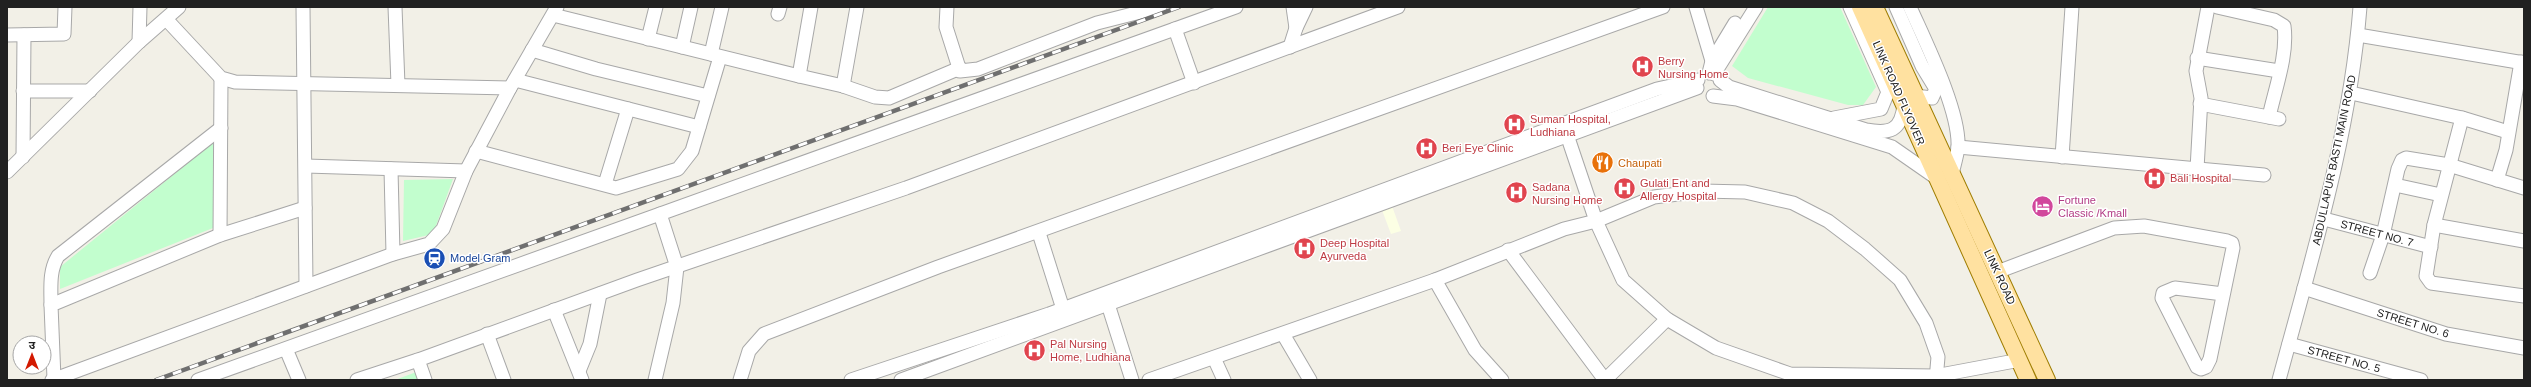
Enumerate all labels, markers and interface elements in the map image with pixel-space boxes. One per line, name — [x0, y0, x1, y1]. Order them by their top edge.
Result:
street label: LINK ROAD FLYOVER — [1871, 39, 1927, 147]
hospital icon: Berry Nursing Home — [1629, 54, 1655, 80]
place label: Berry Nursing Home — [1658, 55, 1728, 80]
street label: ABDULLAPUR BASTI MAIN ROAD — [2310, 74, 2358, 246]
hospital icon: Suman Hospital, Ludhiana — [1502, 112, 1528, 138]
place label: Suman Hospital, Ludhiana — [1530, 113, 1611, 138]
hospital icon: Beri Eye Clinic — [1414, 135, 1440, 161]
place label: Beri Eye Clinic — [1442, 142, 1514, 154]
restaurant icon: Chaupati — [1589, 150, 1615, 176]
place label: Chaupati — [1618, 157, 1662, 169]
hospital icon: Bali Hospital — [2142, 165, 2168, 191]
place label: Bali Hospital — [2170, 172, 2231, 184]
hospital icon: Gulati Ent and Allergy Hospital — [1611, 176, 1637, 202]
place label: Gulati Ent and Allergy Hospital — [1640, 177, 1716, 202]
hospital icon: Sadana Nursing Home — [1503, 180, 1529, 206]
place label: Sadana Nursing Home — [1532, 181, 1602, 206]
hotel icon: Fortune Classic /Kmall — [2030, 193, 2056, 219]
place label: Fortune Classic /Kmall — [2058, 194, 2127, 219]
street label: STREET NO. 7 — [2339, 218, 2415, 248]
hospital icon: Deep Hospital Ayurveda — [1291, 236, 1317, 262]
place label: Deep Hospital Ayurveda — [1320, 237, 1389, 262]
station icon: Model Gram — [422, 245, 448, 271]
street label: LINK ROAD — [1982, 248, 2018, 306]
place label: Model Gram — [450, 252, 511, 264]
street label: STREET NO. 6 — [2375, 306, 2451, 340]
north arrow — [12, 335, 52, 375]
hospital icon: Pal Nursing Home, Ludhiana — [1022, 337, 1048, 363]
place label: Pal Nursing Home, Ludhiana — [1050, 338, 1132, 363]
text: उ — [29, 339, 36, 351]
street label: STREET NO. 5 — [2306, 344, 2382, 374]

